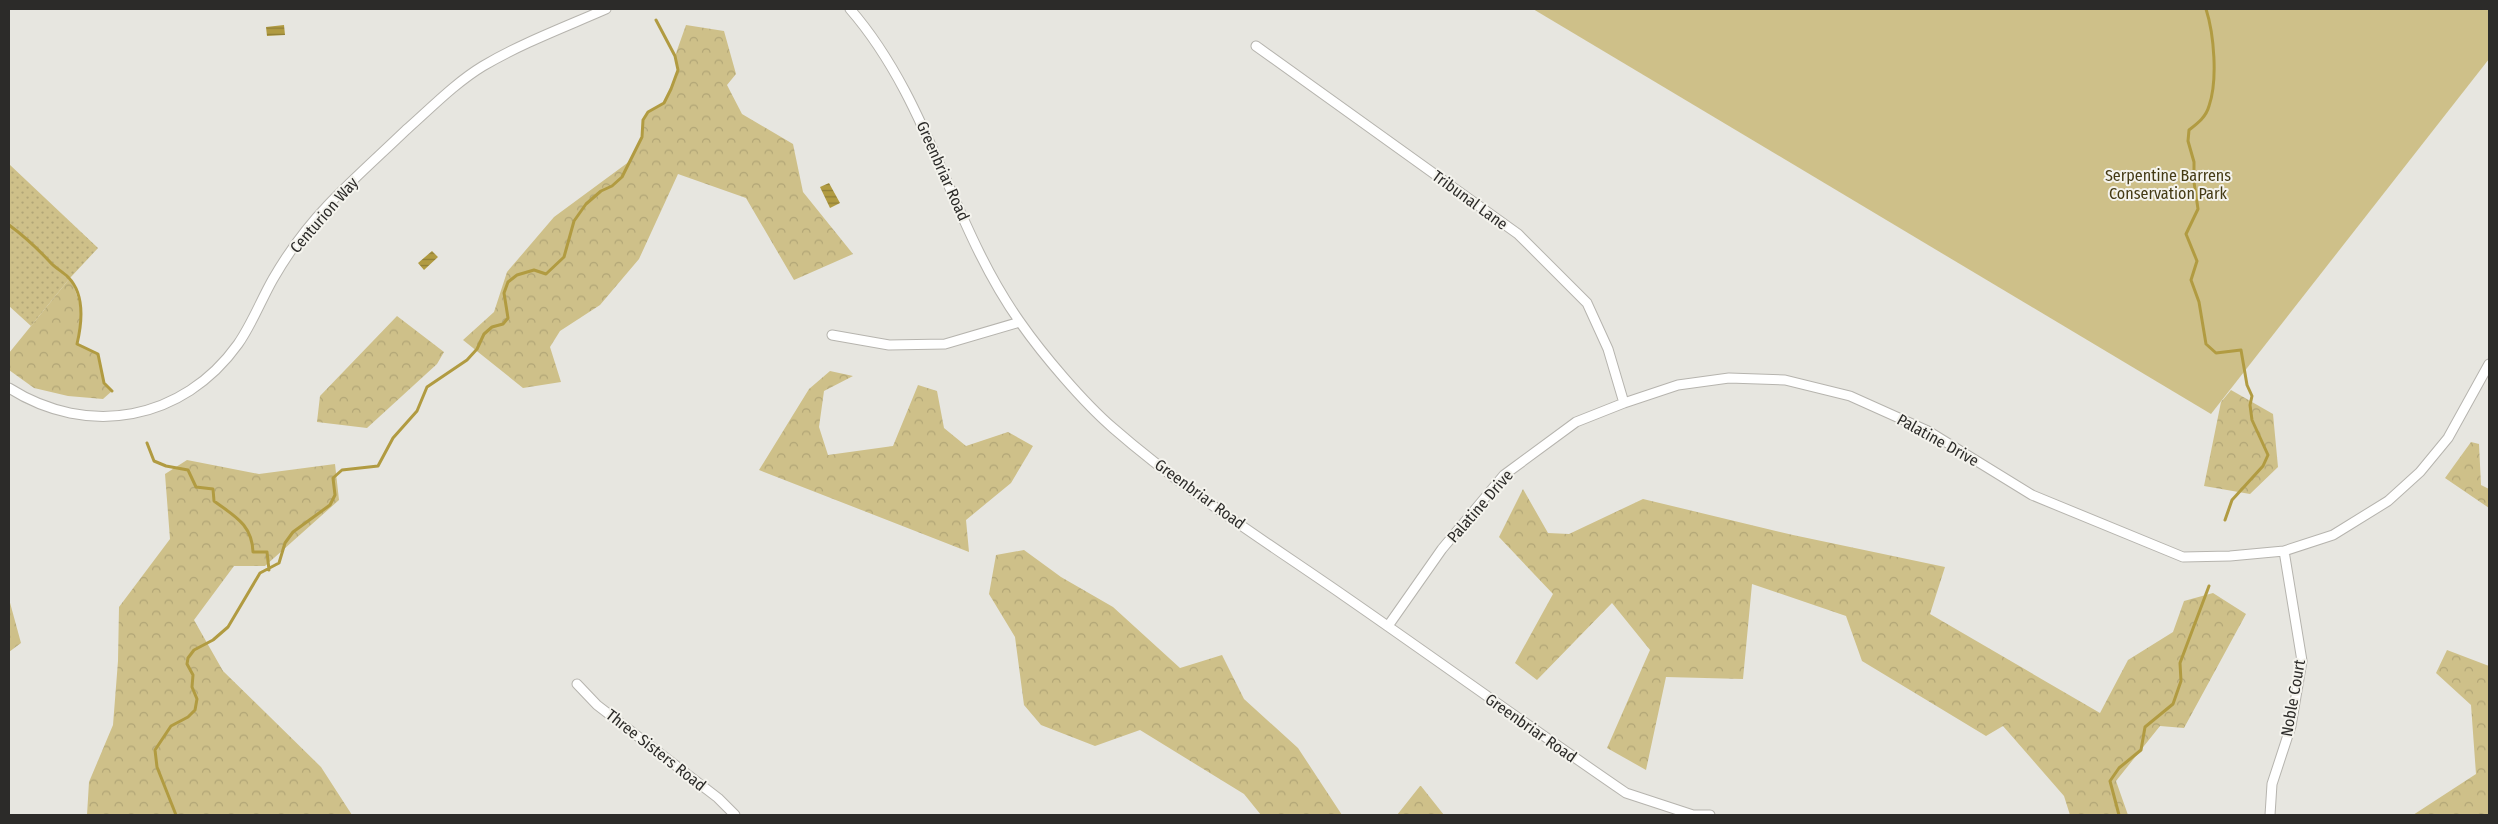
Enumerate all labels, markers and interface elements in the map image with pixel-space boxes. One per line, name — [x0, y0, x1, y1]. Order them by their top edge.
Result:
street label: Greenbriar Road — [913, 118, 973, 224]
street label: Tribunal Lane — [1429, 166, 1512, 234]
park label: Serpentine Barrens Conservation Park — [2105, 166, 2231, 203]
street label: Centurion Way — [286, 173, 363, 257]
street label: Palatine Drive — [1894, 410, 1982, 470]
street label: Greenbriar Road — [1151, 455, 1249, 533]
street label: Palatine Drive — [1443, 466, 1517, 546]
street label: Noble Court — [2277, 657, 2309, 738]
street label: Greenbriar Road — [1482, 690, 1580, 766]
street label: Three Sisters Road — [602, 705, 710, 795]

